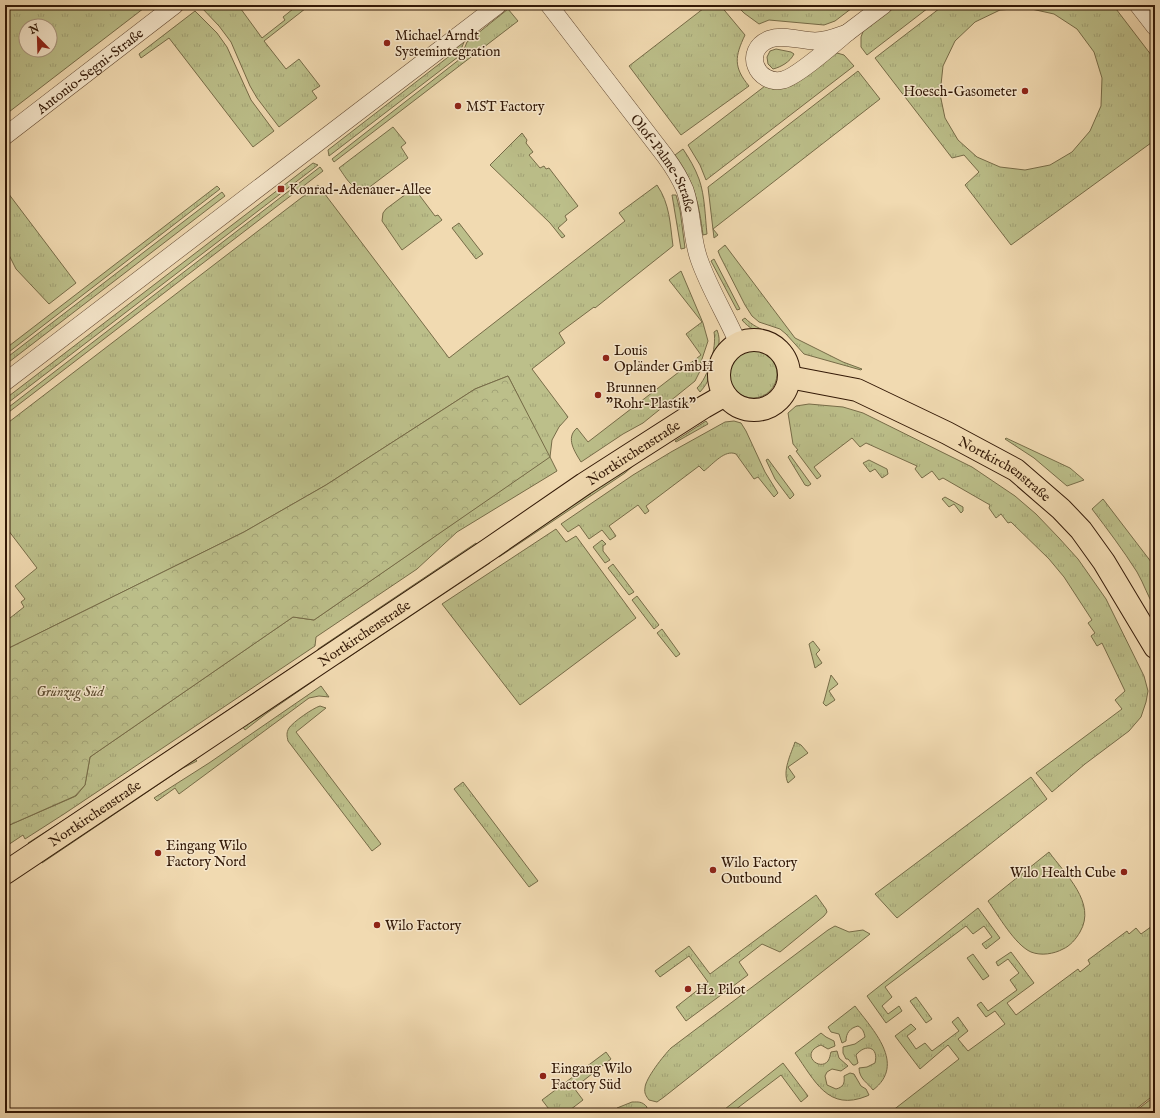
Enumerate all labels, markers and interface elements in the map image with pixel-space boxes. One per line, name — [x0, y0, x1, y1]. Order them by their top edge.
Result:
north arrow — [18, 18, 58, 58]
text: N — [26, 21, 42, 38]
street label: Antonio-Segni-Straße — [33, 24, 148, 119]
place label: Michael Arndt Systemintegration — [395, 27, 501, 61]
marker: Michael Arndt Systemintegration — [382, 38, 392, 48]
place label: Hoesch-Gasometer — [903, 83, 1017, 101]
marker: Hoesch-Gasometer — [1020, 86, 1030, 96]
place label: MST Factory — [466, 98, 545, 116]
marker: MST Factory — [453, 101, 463, 111]
street label: Olof-Palme-Straße — [626, 111, 698, 214]
place label: Konrad-Adenauer-Allee — [289, 181, 432, 199]
marker: Konrad-Adenauer-Allee — [276, 184, 286, 194]
place label: Louis Opländer GmbH — [614, 342, 714, 376]
marker: Louis Opländer GmbH — [601, 353, 611, 363]
place label: Brunnen "Rohr-Plastik" — [606, 379, 696, 413]
marker: Brunnen "Rohr-Plastik" — [593, 390, 603, 400]
street label: Nortkirchenstraße — [584, 416, 684, 490]
street label: Nortkirchenstraße — [955, 433, 1055, 506]
street label: Nortkirchenstraße — [315, 596, 415, 671]
park label: Grünzug Süd — [36, 683, 105, 702]
street label: Nortkirchenstraße — [46, 776, 145, 851]
place label: Eingang Wilo Factory Nord — [166, 837, 248, 871]
marker: Eingang Wilo Factory Nord — [153, 848, 163, 858]
place label: Wilo Factory Outbound — [721, 854, 798, 888]
place label: Wilo Health Cube — [1010, 864, 1117, 882]
marker: Wilo Factory Outbound — [708, 865, 718, 875]
marker: Wilo Health Cube — [1119, 867, 1129, 877]
place label: Wilo Factory — [385, 917, 462, 935]
marker: Wilo Factory — [372, 920, 382, 930]
place label: H2 Pilot — [696, 981, 746, 999]
marker: H2 Pilot — [683, 984, 693, 994]
place label: Eingang Wilo Factory Süd — [551, 1060, 633, 1094]
marker: Eingang Wilo Factory Süd — [538, 1071, 548, 1081]

